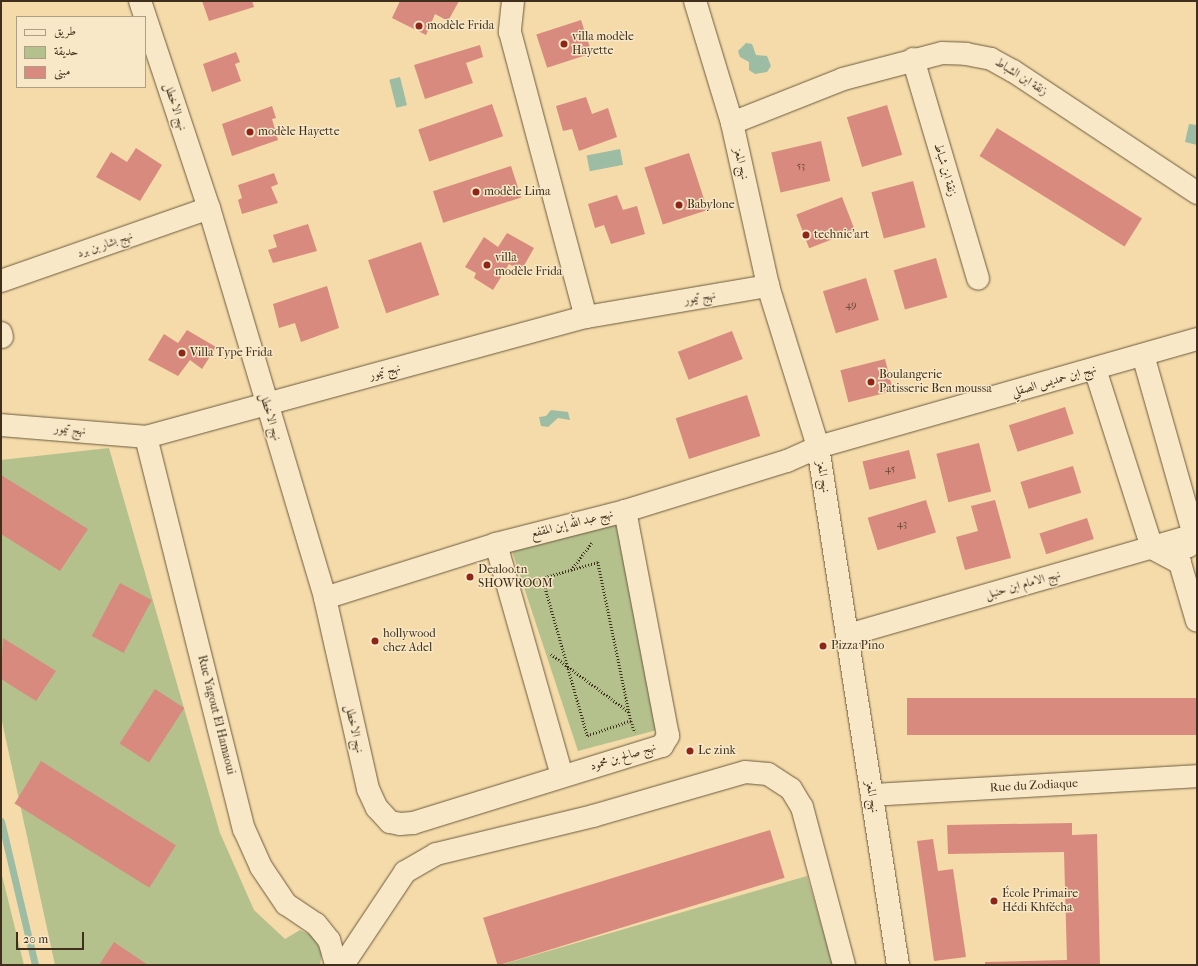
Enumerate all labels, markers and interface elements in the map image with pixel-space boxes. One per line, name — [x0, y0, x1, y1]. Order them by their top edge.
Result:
legend — [16, 16, 146, 88]
place label: modèle Frida — [427, 19, 494, 33]
marker: modèle Frida — [414, 21, 424, 31]
text: طريق — [54, 24, 76, 38]
place label: villa modèle Hayette — [572, 30, 634, 58]
marker: villa modèle Hayette — [559, 39, 569, 49]
text: حديقة — [54, 44, 78, 58]
street label: زنقة ابن الشباط — [992, 55, 1050, 99]
text: مبنى — [54, 64, 70, 78]
street label: نهج الاخطل — [161, 81, 189, 133]
place label: modèle Hayette — [258, 125, 340, 139]
marker: modèle Hayette — [245, 127, 255, 137]
street label: زنقة ابن شباط — [931, 142, 959, 198]
street label: نهج المعز — [730, 147, 752, 181]
house number: 53 — [797, 161, 805, 173]
place label: modèle Lima — [484, 185, 550, 199]
marker: modèle Lima — [471, 187, 481, 197]
place label: Babylone — [687, 198, 735, 212]
marker: Babylone — [674, 200, 684, 210]
place label: technic'art — [814, 228, 869, 242]
street label: نهج بشار بن برد — [75, 229, 135, 261]
marker: technic'art — [801, 230, 811, 240]
place label: villa modèle Frida — [495, 251, 562, 279]
marker: villa modèle Frida — [482, 260, 492, 270]
street label: نهج تيمور — [683, 288, 717, 308]
house number: 49 — [845, 300, 857, 312]
place label: Villa Type Frida — [190, 346, 272, 360]
marker: Villa Type Frida — [177, 348, 187, 358]
street label: نهج تيمور — [368, 361, 402, 383]
street label: نهج ابن حمديس الصقلي — [1010, 362, 1098, 400]
place label: Boulangerie Patisserie Ben moussa — [879, 368, 992, 396]
marker: Boulangerie Patisserie Ben moussa — [866, 377, 876, 387]
street label: نهج الاخطل — [256, 391, 284, 443]
street label: نهج تيمور — [54, 421, 86, 439]
street label: نهج المعز — [813, 460, 833, 494]
house number: 45 — [885, 464, 895, 476]
street label: نهج عبد الله إبن المقفع — [529, 507, 615, 541]
house number: 43 — [897, 519, 907, 531]
place label: Dealoo.tn SHOWROOM — [478, 563, 553, 591]
street label: نهج الامام ابن حنبل — [984, 567, 1062, 603]
marker: Dealoo.tn SHOWROOM — [465, 572, 475, 582]
place label: hollywood chez Adel — [383, 627, 436, 655]
marker: hollywood chez Adel — [370, 636, 380, 646]
place label: Pizza Pino — [831, 639, 884, 653]
marker: Pizza Pino — [818, 641, 828, 651]
street label: Rue Yagout El Hamaoui — [194, 654, 238, 776]
street label: نهج الاخطل — [341, 703, 367, 755]
street label: نهج صالح بن محمود — [588, 740, 658, 774]
place label: Le zink — [698, 744, 736, 758]
marker: Le zink — [685, 746, 695, 756]
street label: Rue du Zodiaque — [990, 776, 1078, 796]
street label: نهج المعز — [862, 780, 882, 814]
place label: École Primaire Hédi Khfécha — [1002, 887, 1078, 915]
marker: École Primaire Hédi Khfécha — [989, 896, 999, 906]
scale bar — [18, 924, 86, 950]
text: 20 m — [23, 932, 48, 946]

